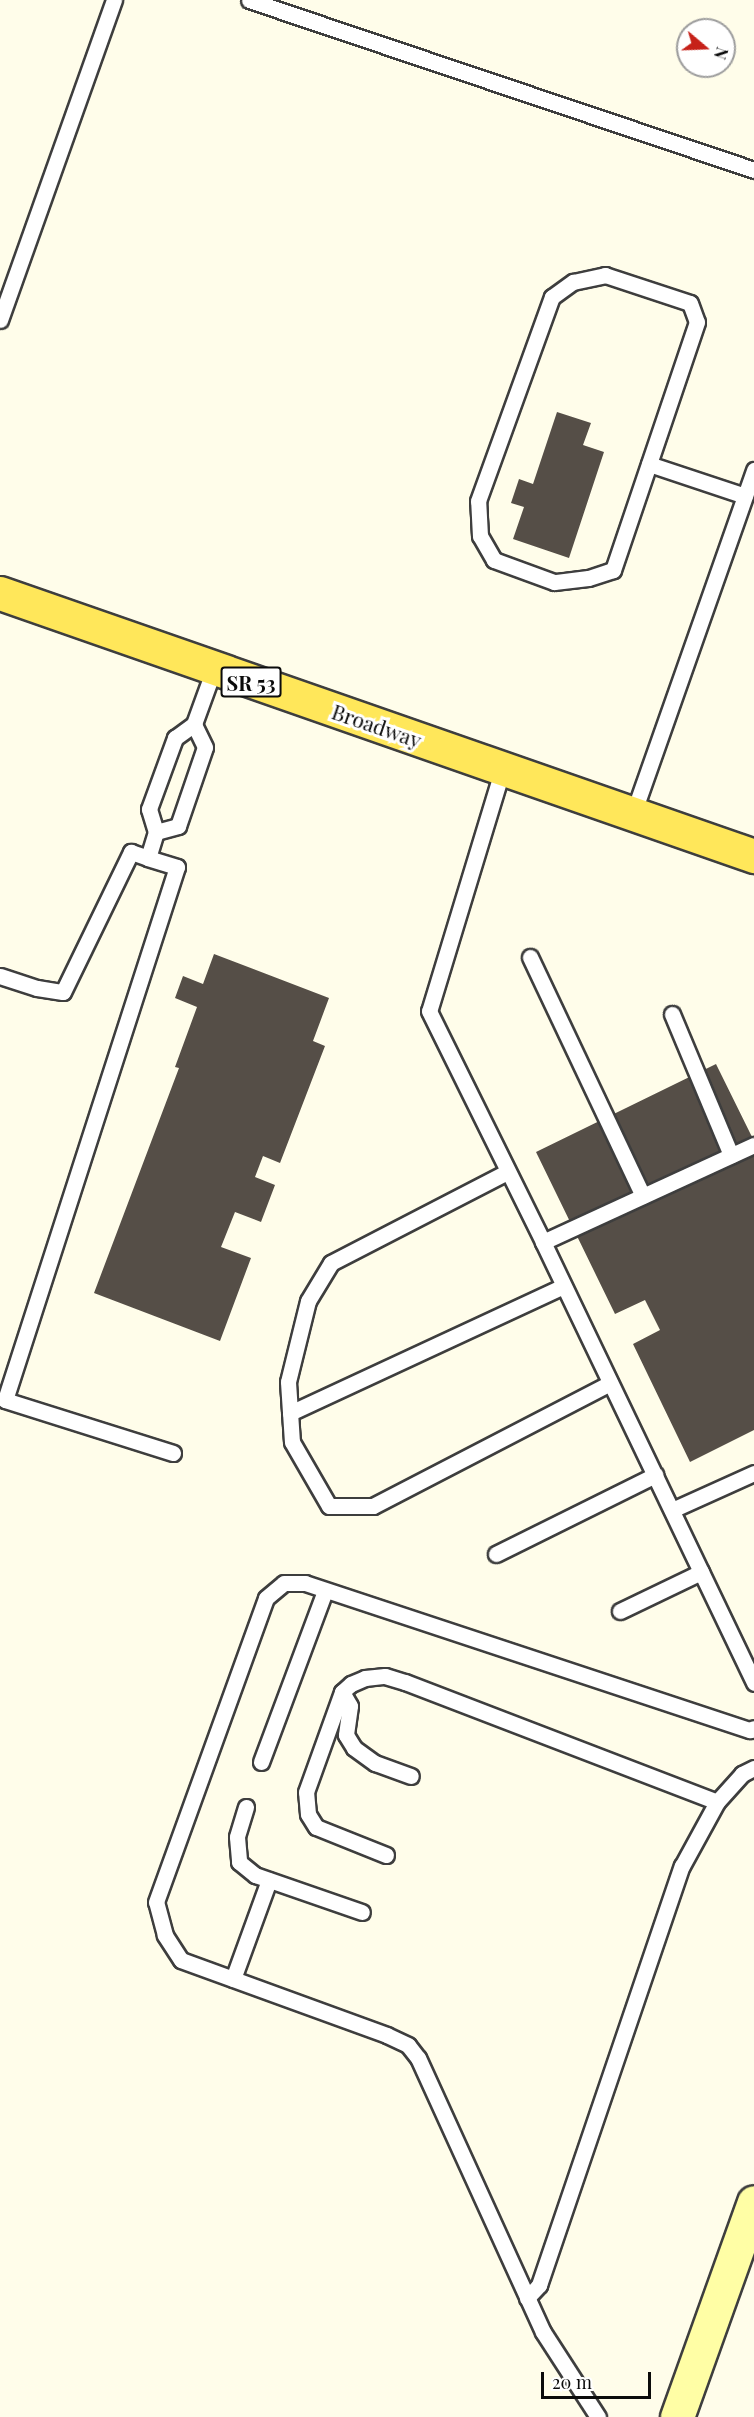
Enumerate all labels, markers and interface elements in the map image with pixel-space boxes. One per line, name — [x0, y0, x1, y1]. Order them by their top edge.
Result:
north arrow — [676, 18, 736, 78]
text: N — [710, 44, 733, 62]
road number: SR 53 — [220, 665, 282, 699]
street label: Broadway — [329, 698, 425, 752]
scale bar — [544, 2360, 654, 2398]
text: 20 m — [552, 2370, 592, 2394]

